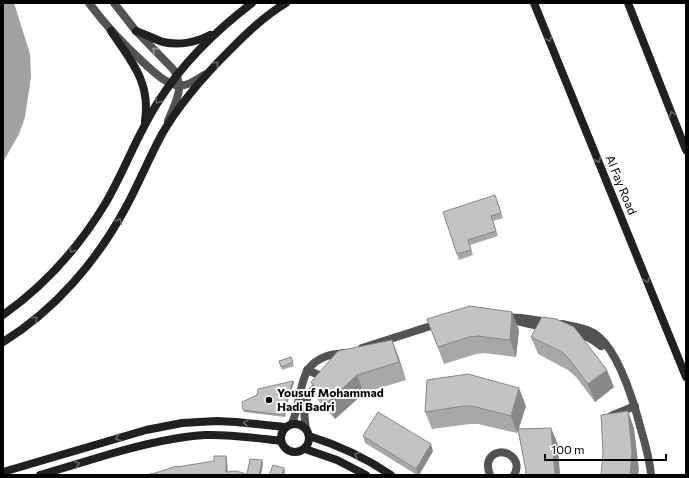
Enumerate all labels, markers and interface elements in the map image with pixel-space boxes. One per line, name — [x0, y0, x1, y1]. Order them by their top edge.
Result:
one-way arrow — [544, 35, 552, 43]
one-way arrow — [152, 48, 159, 55]
one-way arrow — [211, 61, 219, 69]
one-way arrow — [156, 97, 163, 104]
one-way arrow — [668, 110, 676, 117]
street label: Al Fay Road — [604, 153, 640, 216]
one-way arrow — [593, 155, 601, 163]
one-way arrow — [114, 218, 121, 225]
one-way arrow — [69, 246, 77, 253]
one-way arrow — [642, 275, 650, 283]
one-way arrow — [30, 317, 37, 324]
place label: Yousuf Mohammad Hadi Badri — [277, 385, 384, 413]
marker: Yousuf Mohammad Hadi Badri — [264, 395, 274, 405]
one-way arrow — [243, 419, 249, 428]
one-way arrow — [115, 433, 122, 442]
scale bar — [545, 436, 666, 462]
text: 100 m — [551, 442, 585, 456]
one-way arrow — [354, 452, 362, 460]
one-way arrow — [74, 460, 81, 469]

